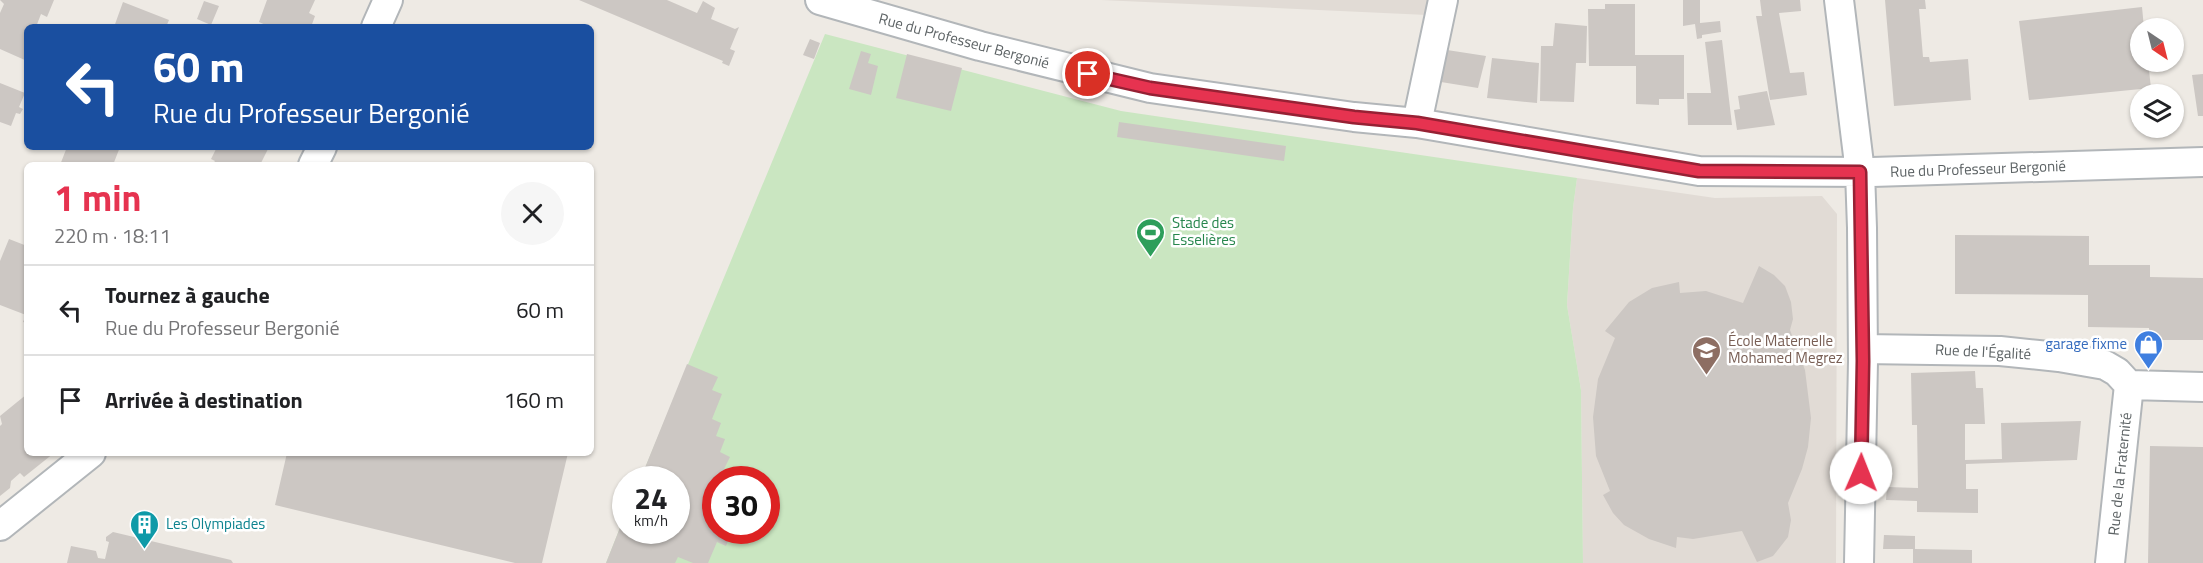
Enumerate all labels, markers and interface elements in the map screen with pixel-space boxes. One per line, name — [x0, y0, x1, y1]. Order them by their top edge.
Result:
street label: Rue du Professeur Bergonié — [876, 7, 1052, 74]
north arrow — [2130, 18, 2184, 72]
map controls — [2130, 18, 2184, 138]
text: 60 m — [153, 34, 245, 98]
icon: left — [54, 48, 132, 126]
pin — [1062, 48, 1113, 99]
icon: arrive — [1071, 57, 1104, 90]
button: layers — [2130, 84, 2184, 138]
text: Rue du Professeur Bergonié — [153, 92, 470, 133]
street label: Rue du Professeur Bergonié — [1890, 154, 2066, 183]
text: 1 min — [54, 170, 141, 225]
button: close — [501, 182, 564, 245]
place label: Stade des Esselières — [1172, 211, 1236, 251]
sports icon: Stade des Esselières — [1135, 216, 1167, 258]
text: 220 m · 18:11 — [54, 220, 171, 251]
text: Tournez à gauche — [105, 278, 270, 312]
text: 60 m — [516, 293, 564, 327]
icon: left — [54, 294, 87, 327]
text: Rue du Professeur Bergonié — [105, 312, 340, 343]
shop icon: garage fixme — [2132, 328, 2164, 370]
place label: École Maternelle Mohamed Megrez — [1728, 329, 1843, 369]
place label: garage fixme — [2045, 332, 2127, 355]
school or university icon: École Maternelle Mohamed Megrez — [1691, 334, 1723, 376]
street label: Rue de l'Égalité — [1934, 337, 2032, 366]
text: Arrivée à destination — [105, 383, 303, 417]
text: 160 m — [504, 383, 564, 417]
icon: arrive — [54, 384, 87, 417]
street label: Rue de la Fraternité — [2102, 411, 2137, 537]
position arrow — [1829, 441, 1893, 505]
speed limit sign: 30 — [702, 466, 780, 544]
text: 24 — [634, 475, 668, 521]
building icon: Les Olympiades — [129, 508, 161, 550]
text: km/h — [634, 509, 668, 532]
place label: Les Olympiades — [166, 512, 265, 535]

